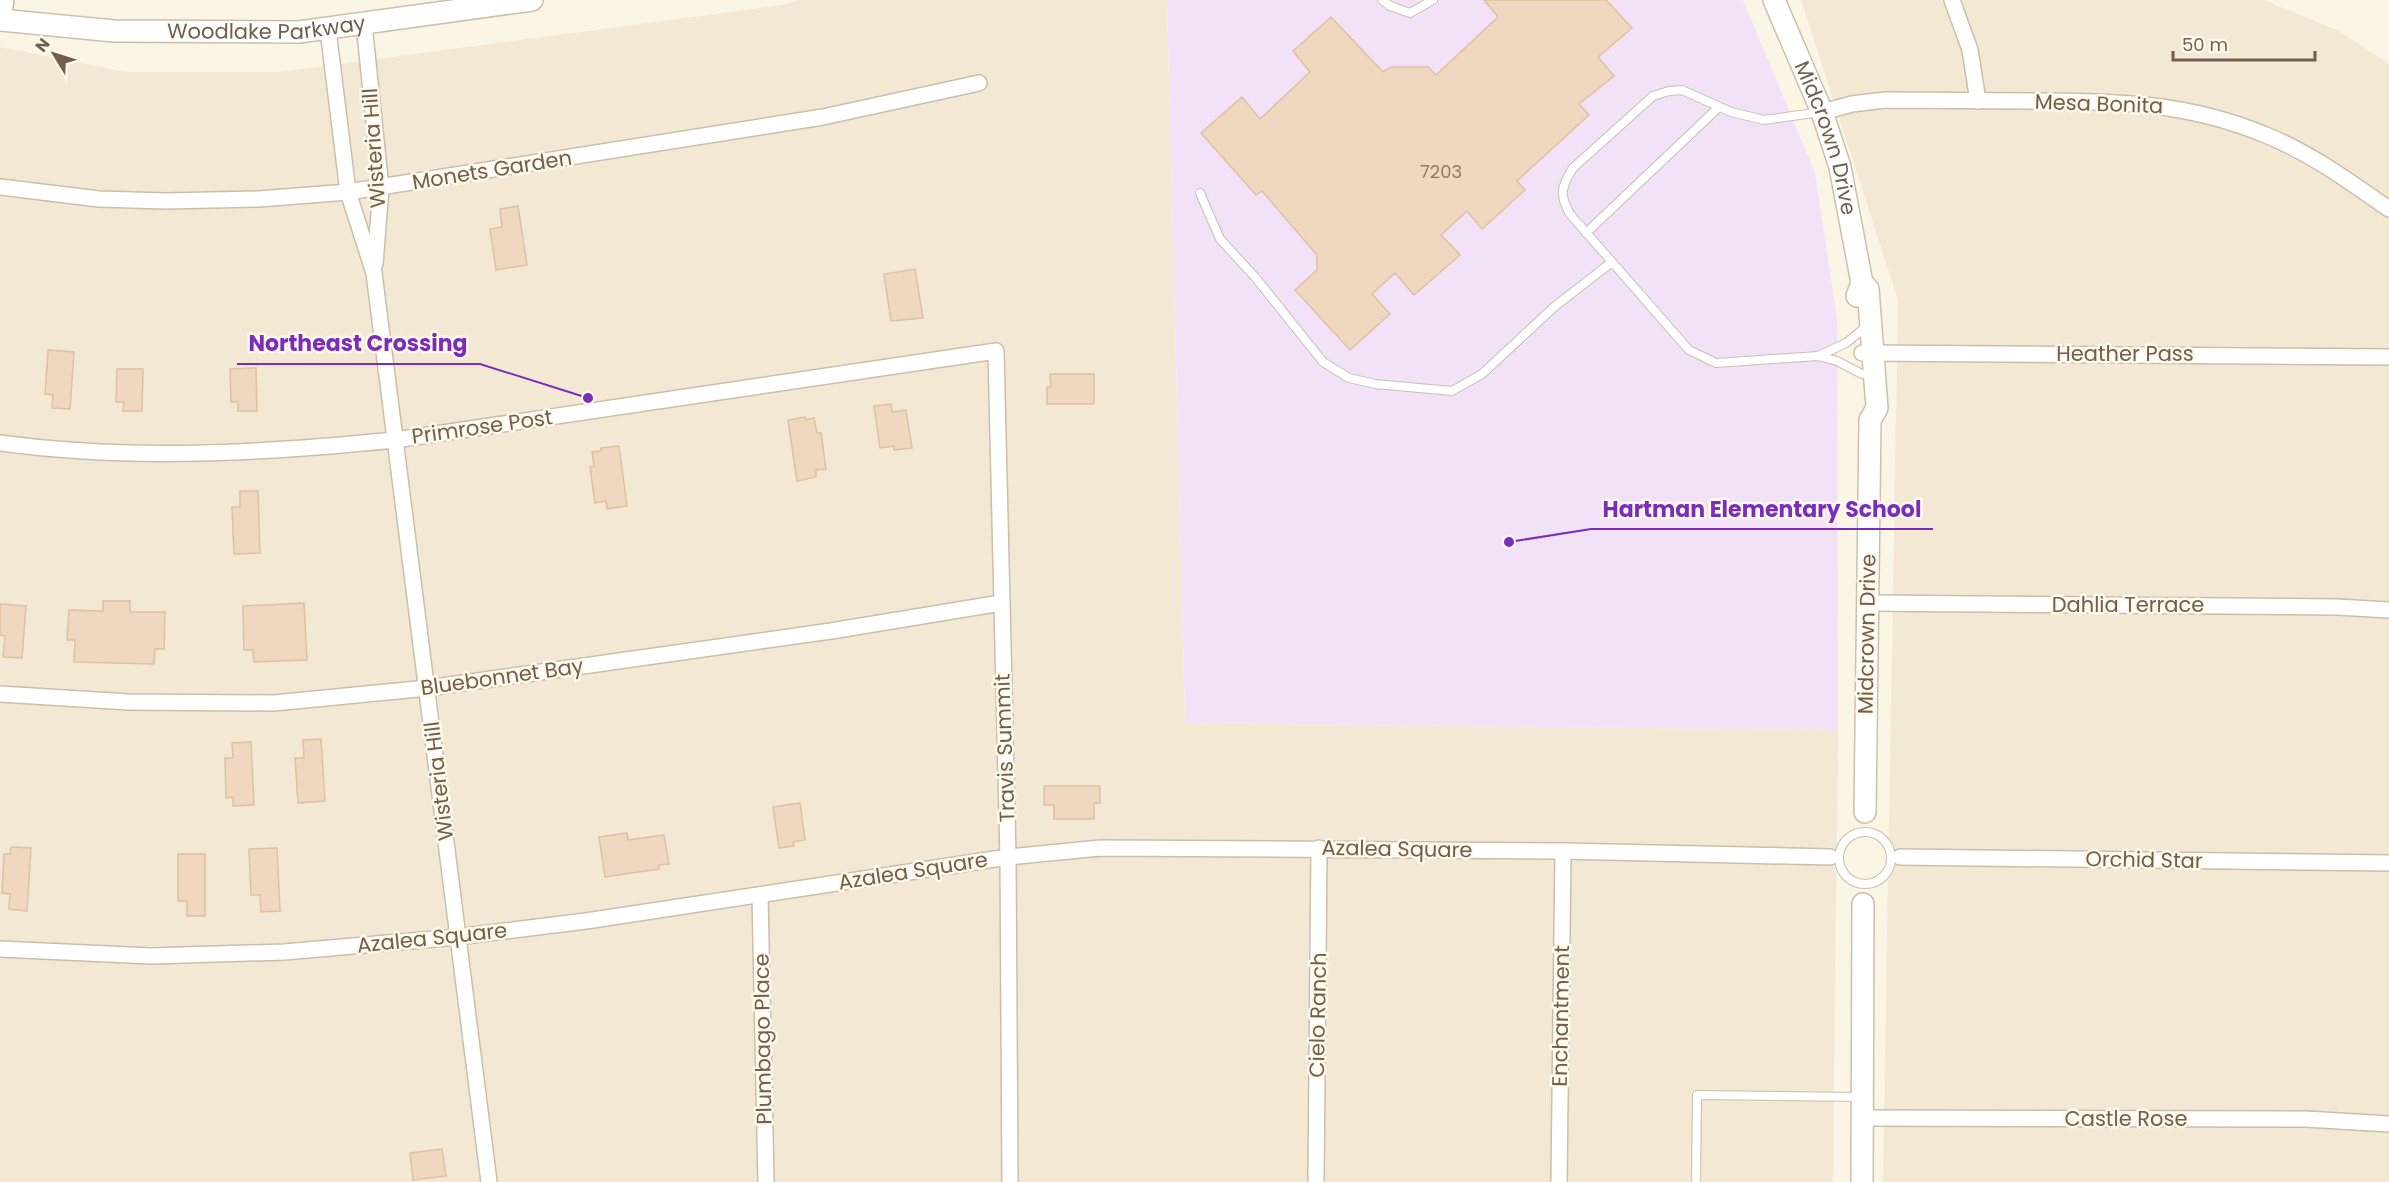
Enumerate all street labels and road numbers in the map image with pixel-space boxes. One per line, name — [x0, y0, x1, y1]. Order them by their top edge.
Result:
street label: Woodlake Parkway — [167, 8, 367, 46]
street label: Midcrown Drive — [1788, 56, 1864, 217]
street label: Wisteria Hill — [355, 87, 392, 209]
street label: Mesa Bonita — [2034, 87, 2164, 120]
street label: Monets Garden — [410, 143, 574, 196]
street label: Heather Pass — [2056, 339, 2194, 368]
street label: Primrose Post — [410, 402, 554, 451]
street label: Midcrown Drive — [1851, 554, 1882, 714]
street label: Dahlia Terrace — [2052, 590, 2204, 619]
street label: Bluebonnet Bay — [419, 651, 585, 702]
street label: Travis Summit — [987, 673, 1022, 823]
street label: Wisteria Hill — [417, 720, 460, 842]
street label: Azalea Square — [1321, 833, 1473, 864]
street label: Azalea Square — [836, 844, 990, 897]
street label: Orchid Star — [2085, 844, 2203, 875]
street label: Azalea Square — [355, 915, 509, 960]
street label: Enchantment — [1545, 945, 1576, 1087]
street label: Cielo Ranch — [1302, 952, 1333, 1078]
street label: Plumbago Place — [747, 953, 778, 1125]
street label: Castle Rose — [2065, 1104, 2188, 1133]

